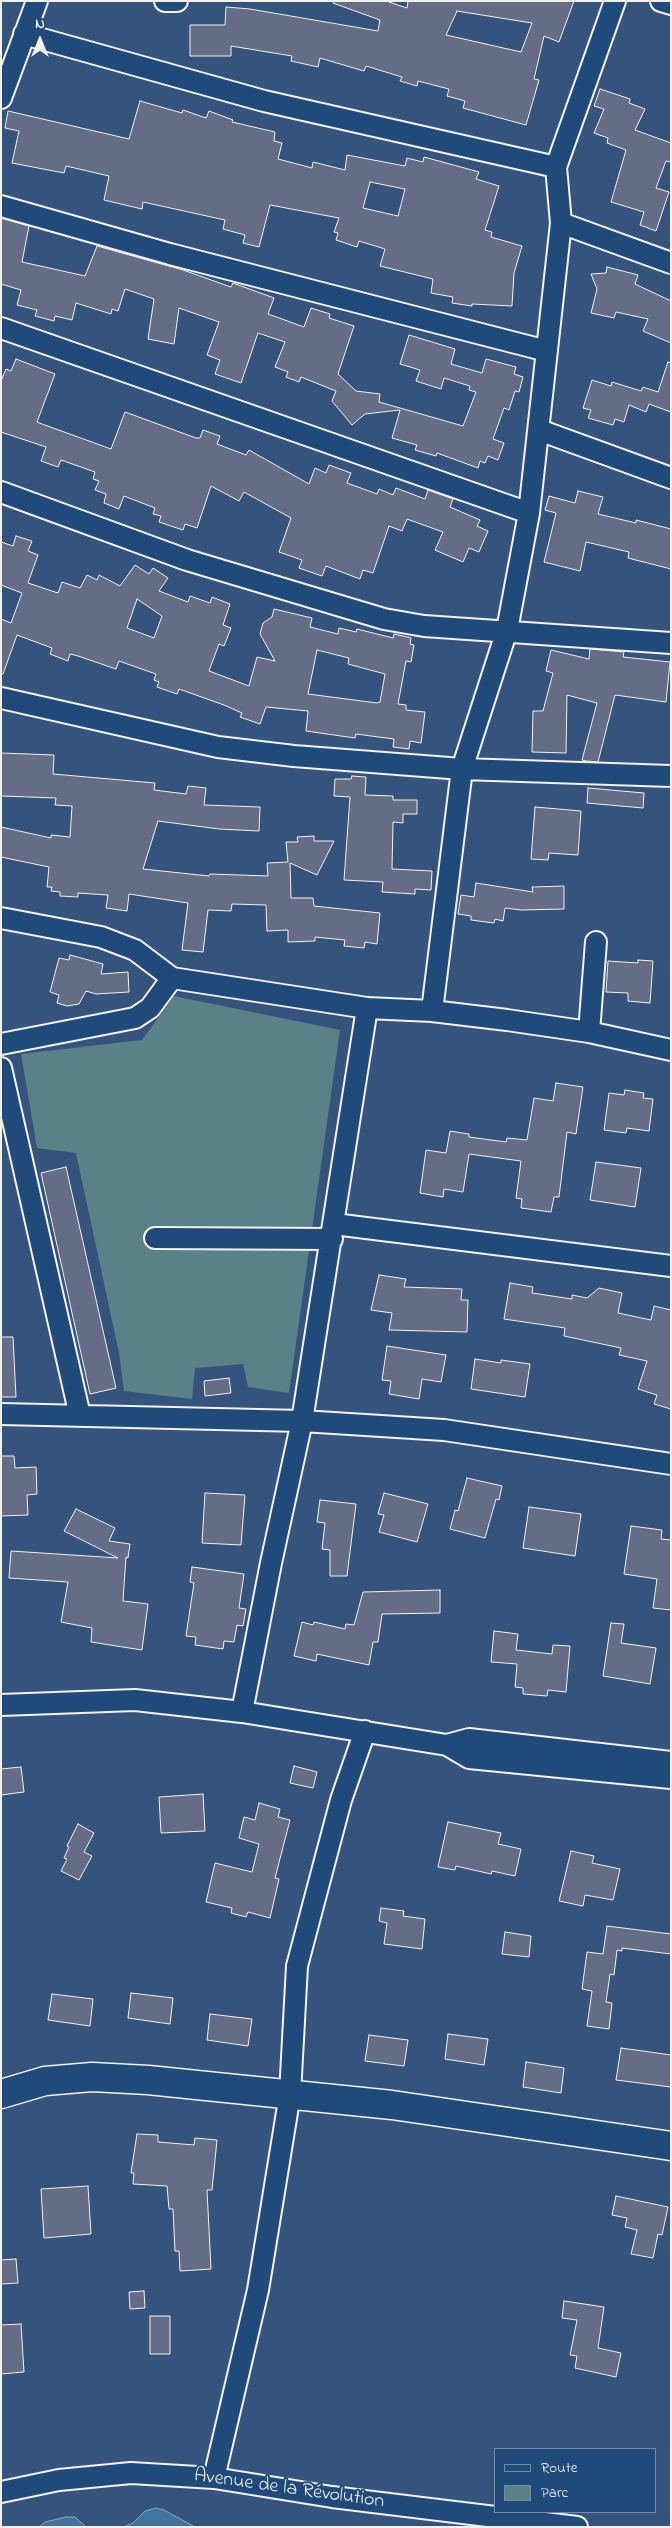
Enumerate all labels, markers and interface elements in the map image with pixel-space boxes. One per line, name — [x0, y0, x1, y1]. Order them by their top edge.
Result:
text: N — [35, 14, 45, 35]
north arrow — [15, 15, 65, 65]
legend — [494, 2448, 657, 2513]
text: Route — [541, 2457, 577, 2479]
street label: Avenue de la Révolution — [192, 2465, 386, 2515]
text: Parc — [541, 2482, 568, 2504]

